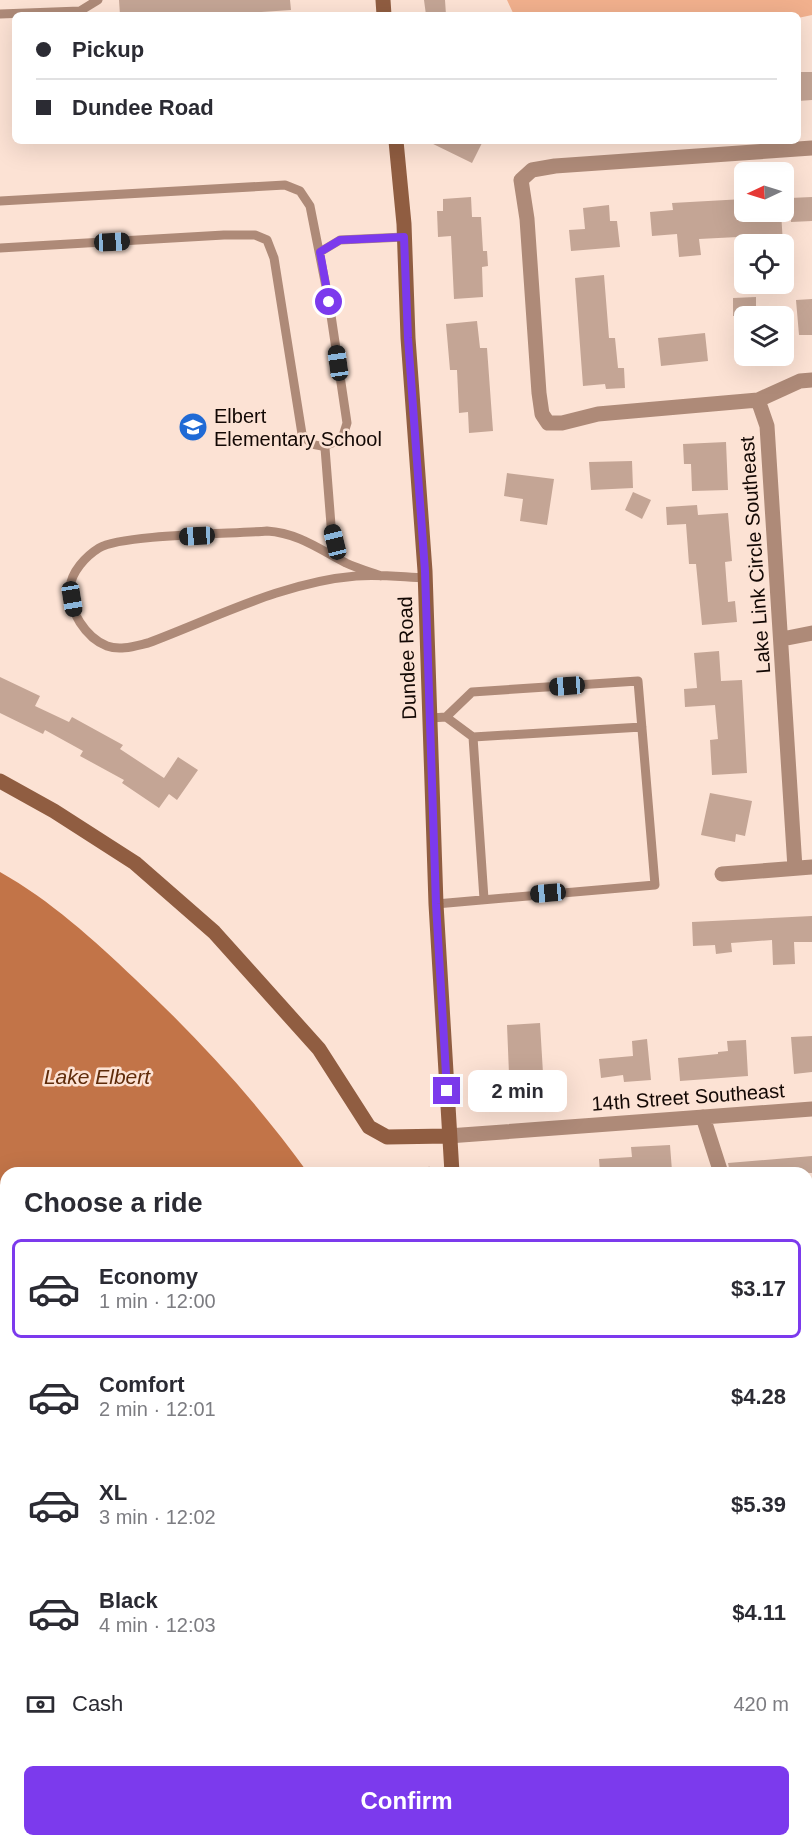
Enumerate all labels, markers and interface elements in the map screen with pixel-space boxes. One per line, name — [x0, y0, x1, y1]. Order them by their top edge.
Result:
text: Pickup — [72, 37, 144, 62]
text: Dundee Road — [72, 95, 214, 120]
north arrow — [734, 162, 794, 222]
map controls — [734, 162, 794, 366]
car — [94, 232, 130, 252]
button: locate — [734, 234, 794, 294]
route start — [315, 288, 342, 315]
button: layers — [734, 306, 794, 366]
car — [327, 344, 349, 382]
place label: Elbert Elementary School — [214, 405, 382, 450]
school or university icon: Elbert Elementary School — [177, 411, 209, 443]
street label: Lake Link Circle Southeast — [736, 435, 774, 674]
car — [322, 522, 348, 562]
car — [179, 526, 215, 546]
car — [60, 580, 84, 618]
street label: Dundee Road — [394, 596, 420, 720]
car — [548, 676, 586, 696]
car — [529, 882, 567, 904]
water label: Lake Elbert — [44, 1065, 151, 1088]
callout: 2 min — [468, 1070, 567, 1112]
route end — [433, 1077, 460, 1104]
street label: 14th Street Southeast — [591, 1079, 786, 1115]
text: 2 min — [491, 1080, 544, 1102]
text: Choose a ride — [24, 1188, 203, 1218]
icon: car — [27, 1262, 81, 1316]
text: Economy — [99, 1264, 198, 1289]
text: $3.17 — [731, 1276, 786, 1301]
text: 1 min · 12:00 — [99, 1290, 216, 1312]
icon: car — [27, 1370, 81, 1424]
text: Comfort — [99, 1372, 185, 1397]
text: $4.28 — [731, 1384, 786, 1409]
text: 2 min · 12:01 — [99, 1398, 216, 1420]
icon: car — [27, 1478, 81, 1532]
text: XL — [99, 1480, 127, 1505]
text: $5.39 — [731, 1492, 786, 1517]
text: 3 min · 12:02 — [99, 1506, 216, 1528]
icon: car — [27, 1586, 81, 1640]
text: Black — [99, 1588, 158, 1613]
text: $4.11 — [732, 1600, 786, 1625]
text: 4 min · 12:03 — [99, 1614, 216, 1636]
icon: cash — [24, 1688, 57, 1721]
text: Cash — [72, 1691, 123, 1716]
text: 420 m — [733, 1693, 789, 1715]
button: Confirm — [24, 1766, 789, 1835]

